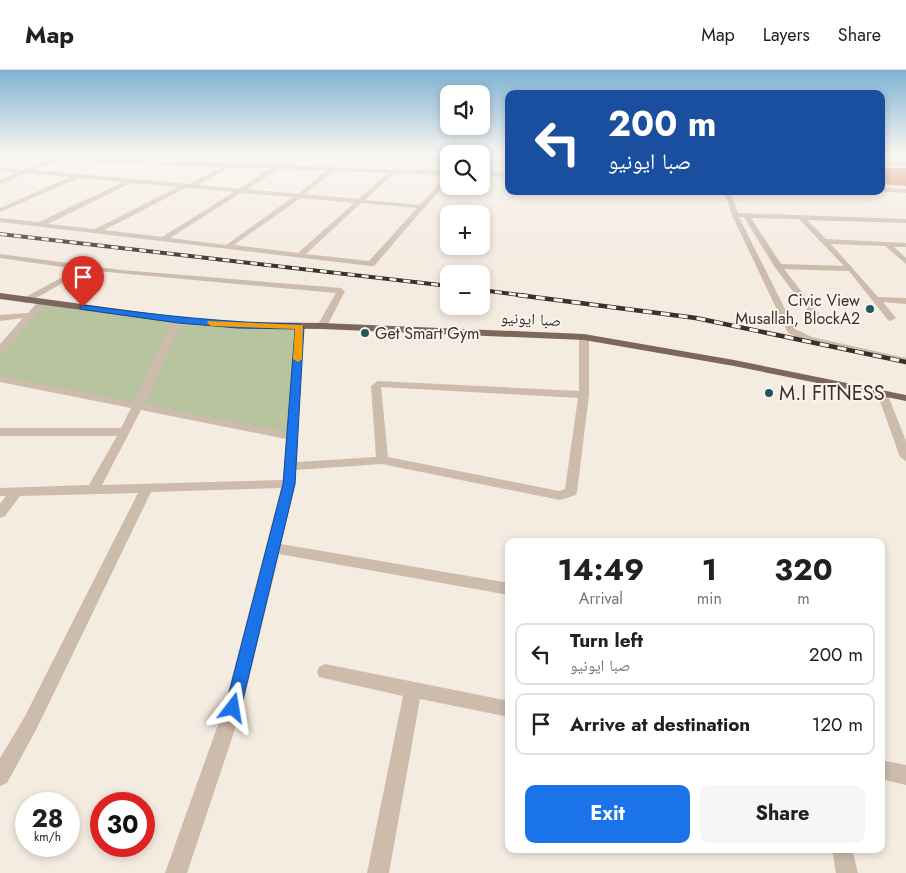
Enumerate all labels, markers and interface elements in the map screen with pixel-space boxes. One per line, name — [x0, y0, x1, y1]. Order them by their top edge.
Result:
text: Map — [25, 17, 74, 52]
text: Map — [701, 22, 735, 48]
text: Layers — [763, 22, 810, 48]
text: Share — [838, 22, 881, 48]
map controls — [440, 85, 490, 315]
button: sound — [440, 85, 490, 135]
text: 200 m — [608, 99, 717, 149]
icon: left — [525, 110, 590, 175]
button: search — [440, 145, 490, 195]
text: صبا ایونیو — [608, 145, 691, 177]
button: + — [440, 205, 490, 255]
pin — [62, 256, 104, 307]
icon: arrive — [69, 263, 97, 291]
button: − — [440, 265, 490, 315]
place label: Civic View Musallah, BlockA2 — [735, 289, 860, 330]
marker: Civic View Musallah, BlockA2 — [864, 303, 876, 315]
street label: صبا ایونیو — [500, 306, 562, 332]
place label: Get Smart Gym — [375, 322, 480, 345]
marker: Get Smart Gym — [359, 327, 371, 339]
place label: M.I FITNESS — [779, 379, 885, 408]
marker: M.I FITNESS — [763, 387, 775, 399]
text: 14:49 — [557, 548, 644, 591]
text: 1 — [702, 548, 717, 591]
text: 320 — [774, 548, 833, 591]
text: Arrival — [579, 587, 623, 610]
text: min — [697, 587, 722, 610]
text: m — [797, 587, 810, 610]
text: Turn left — [570, 627, 643, 654]
icon: left — [527, 640, 555, 668]
text: 200 m — [809, 641, 863, 668]
text: صبا ایونیو — [570, 654, 631, 677]
position arrow — [206, 681, 258, 733]
icon: arrive — [527, 710, 555, 738]
text: Arrive at destination — [570, 711, 750, 738]
text: 120 m — [812, 711, 863, 738]
button: Exit — [525, 785, 690, 843]
button: Share — [700, 785, 865, 843]
speed limit sign: 30 — [90, 792, 155, 857]
text: 28 — [31, 800, 64, 836]
text: km/h — [34, 828, 61, 846]

